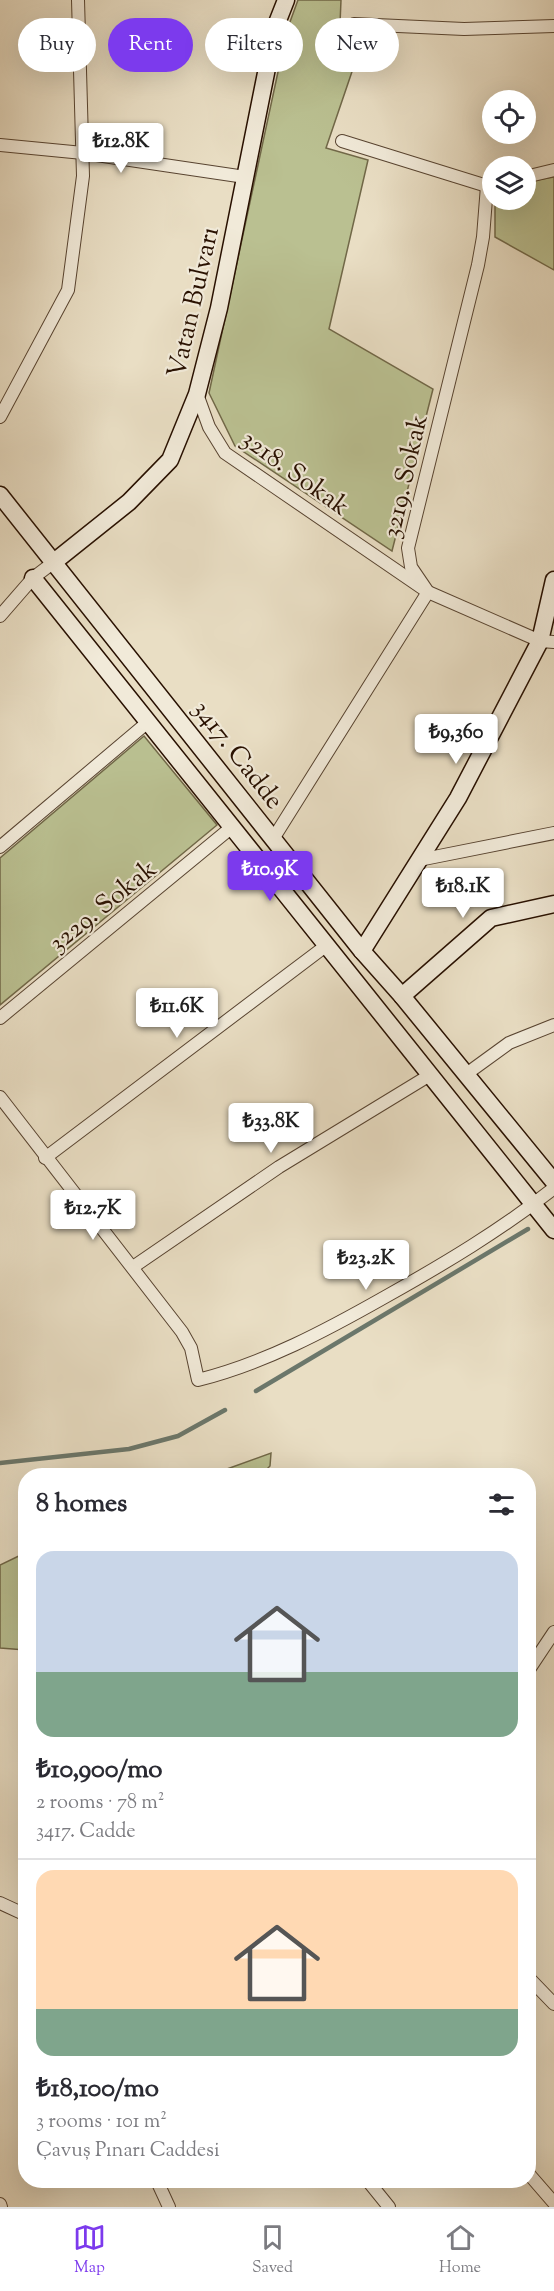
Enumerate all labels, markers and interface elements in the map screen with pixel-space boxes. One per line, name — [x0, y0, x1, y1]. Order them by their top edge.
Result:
chip: Buy — [18, 18, 96, 72]
chip: Rent — [108, 18, 193, 72]
chip: Filters — [205, 18, 303, 72]
chip: New — [315, 18, 399, 72]
map controls — [482, 90, 536, 210]
button: locate — [482, 90, 536, 144]
pin: ₺12.8K — [72, 123, 170, 174]
text: ₺12.8K — [92, 128, 150, 157]
button: layers — [482, 156, 536, 210]
street label: Vatan Bulvarı — [159, 224, 230, 382]
street label: 3219. Sokak — [374, 411, 439, 542]
street label: 3218. Sokak — [233, 422, 356, 526]
street label: 3417. Cadde — [183, 693, 291, 818]
pin: ₺9,360 — [407, 714, 505, 765]
text: ₺9,360 — [429, 719, 483, 748]
pin: ₺10.9K — [221, 851, 319, 902]
street label: 3229. Sokak — [42, 852, 166, 962]
text: ₺10.9K — [242, 856, 298, 885]
pin: ₺18.1K — [414, 868, 512, 919]
text: ₺18.1K — [436, 873, 490, 902]
pin: ₺11.6K — [128, 988, 226, 1039]
text: ₺11.6K — [150, 993, 204, 1022]
pin: ₺33.8K — [222, 1103, 320, 1154]
text: ₺33.8K — [242, 1108, 300, 1137]
pin: ₺12.7K — [44, 1190, 142, 1241]
text: ₺12.7K — [64, 1195, 122, 1224]
pin: ₺23.2K — [317, 1240, 415, 1291]
text: ₺23.2K — [337, 1245, 395, 1274]
text: 8 homes — [36, 1486, 127, 1523]
icon: filters — [485, 1488, 518, 1521]
icon: home — [223, 1590, 331, 1698]
text: ₺10,900/mo — [36, 1752, 163, 1789]
text: 2 rooms · 78 m² — [36, 1789, 165, 1818]
text: 3417. Cadde — [36, 1818, 136, 1847]
icon: home — [223, 1909, 331, 2017]
text: ₺18,100/mo — [36, 2071, 159, 2108]
text: 3 rooms · 101 m² — [36, 2108, 167, 2137]
text: Çavuş Pınarı Caddesi — [36, 2137, 220, 2166]
tab: Map — [73, 2221, 106, 2280]
tab: Saved — [252, 2221, 293, 2280]
tab: Home — [439, 2221, 481, 2280]

